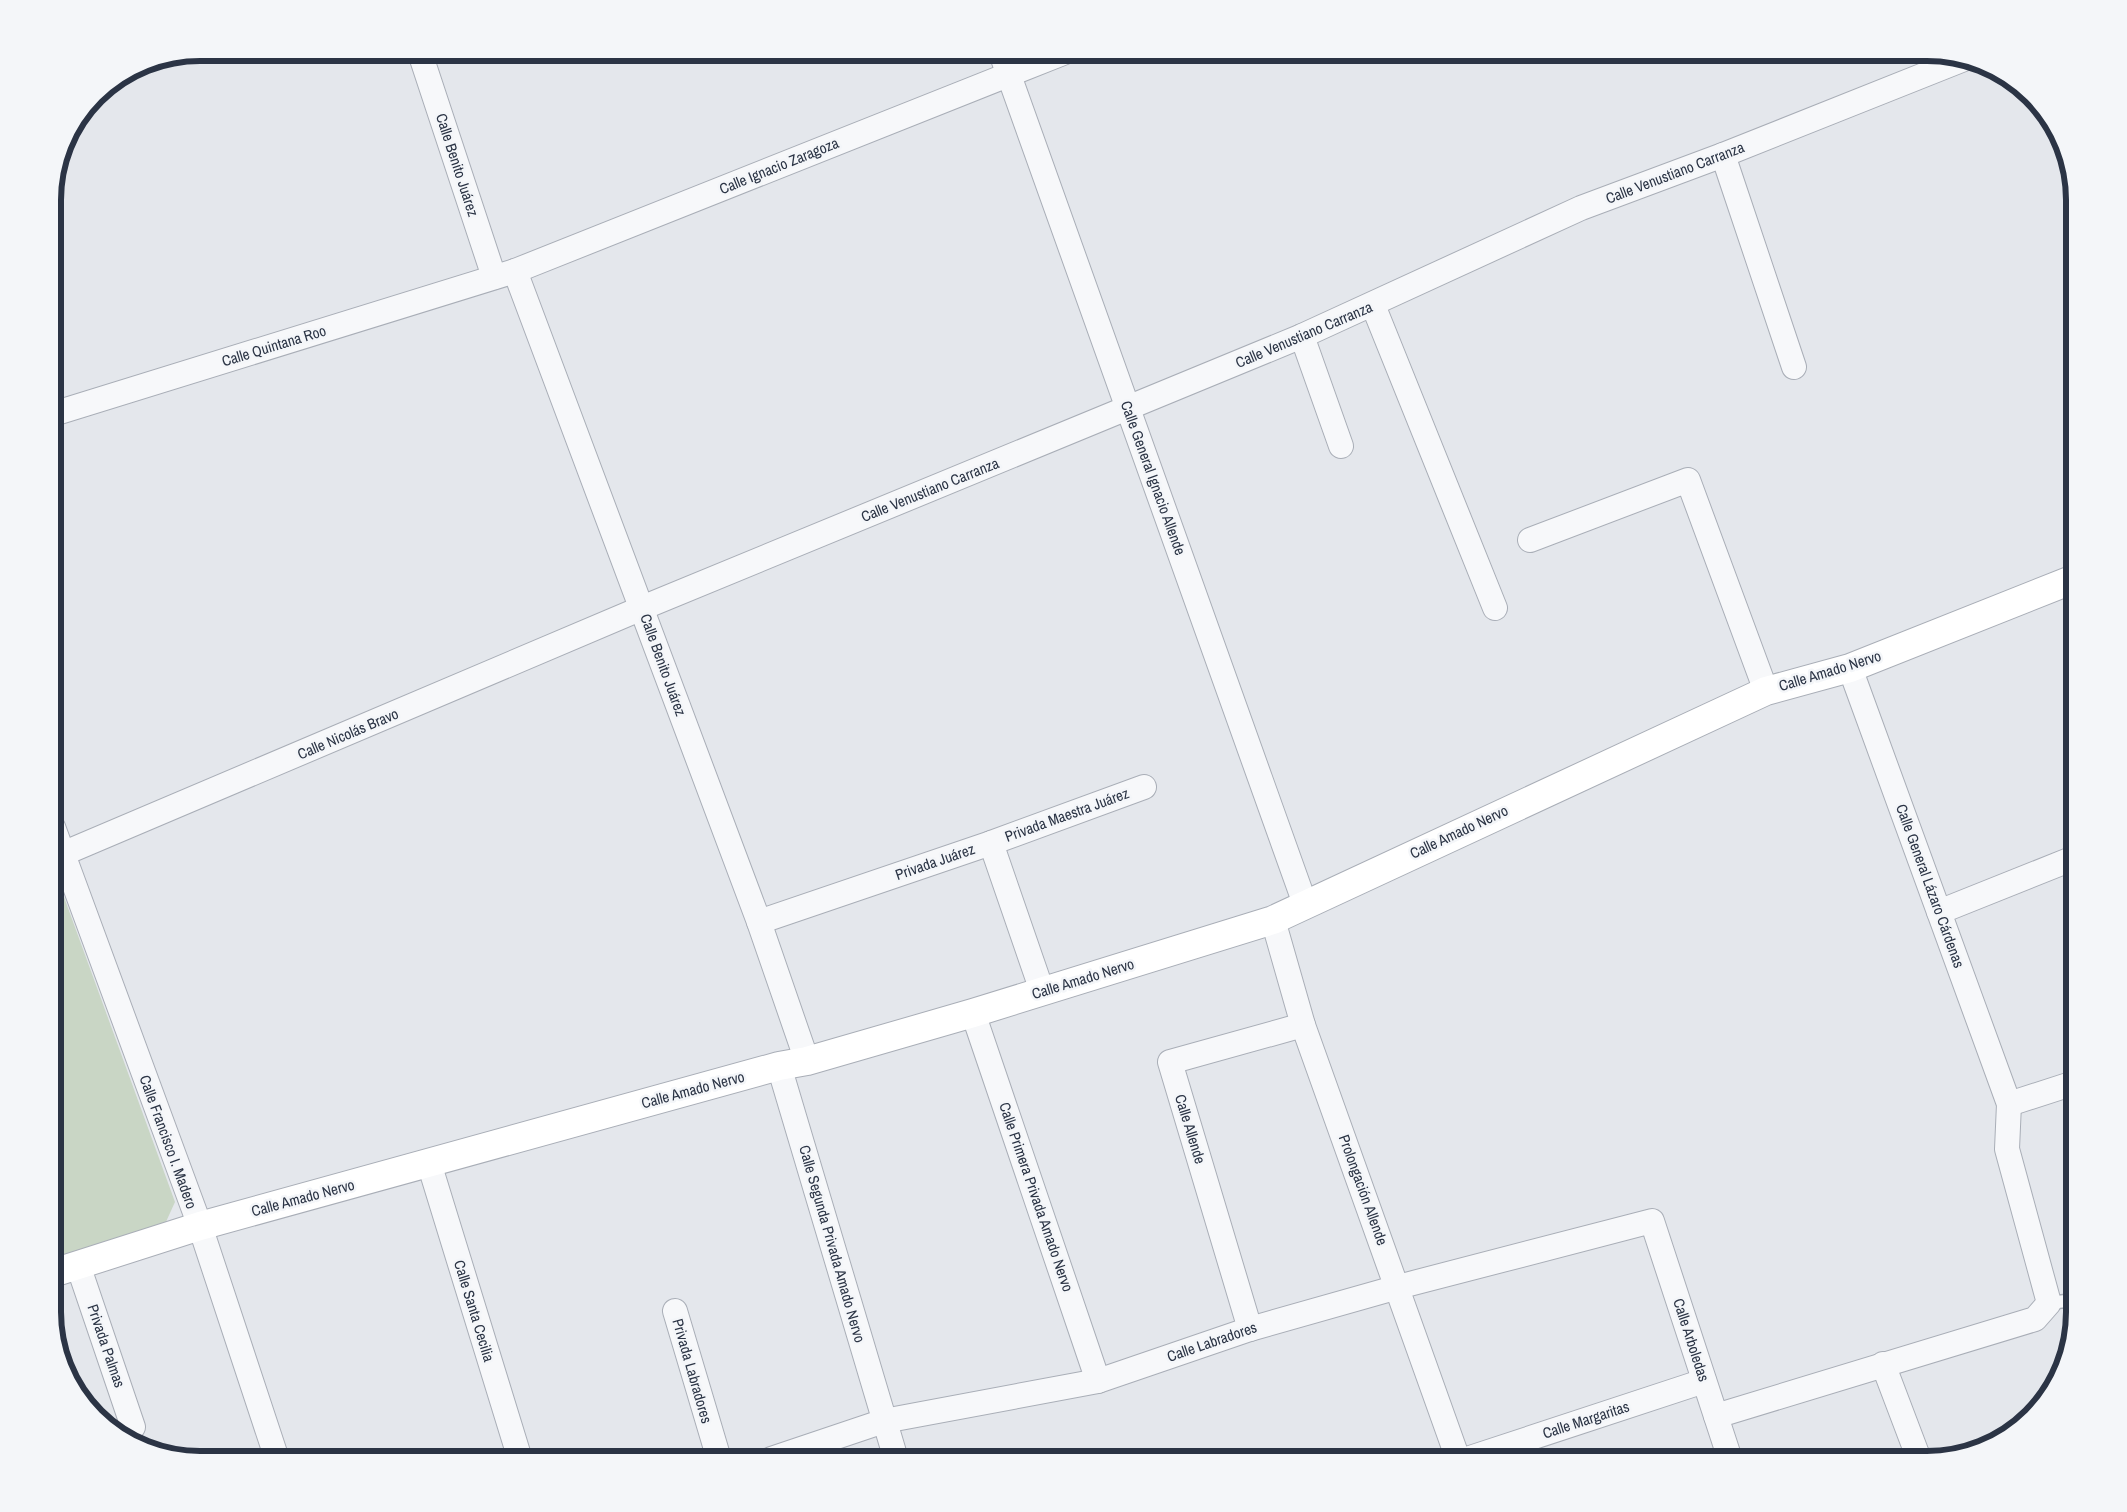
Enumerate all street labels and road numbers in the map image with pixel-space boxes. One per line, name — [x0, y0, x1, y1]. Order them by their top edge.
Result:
street label: Calle Benito Juárez — [431, 111, 484, 219]
street label: Calle Ignacio Zaragoza — [716, 132, 842, 199]
street label: Calle Venustiano Carranza — [1602, 136, 1747, 209]
street label: Calle Venustiano Carranza — [1232, 296, 1376, 373]
street label: Calle Quintana Roo — [219, 320, 329, 371]
street label: Calle General Ignacio Allende — [1116, 398, 1191, 558]
street label: Calle Venustiano Carranza — [858, 452, 1002, 527]
street label: Calle Benito Juárez — [635, 611, 692, 719]
street label: Calle Amado Nervo — [1776, 645, 1884, 696]
street label: Calle Nicolás Bravo — [294, 703, 402, 764]
street label: Privada Maestra Juárez — [1002, 782, 1132, 847]
street label: Calle Amado Nervo — [1406, 800, 1511, 863]
street label: Calle General Lázaro Cárdenas — [1891, 801, 1970, 971]
street label: Privada Juárez — [892, 838, 977, 885]
street label: Calle Amado Nervo — [1029, 953, 1137, 1004]
street label: Calle Amado Nervo — [639, 1066, 747, 1113]
street label: Calle Francisco I. Madero — [135, 1072, 202, 1212]
street label: Calle Allende — [1170, 1091, 1211, 1166]
street label: Calle Primera Privada Amado Nervo — [994, 1099, 1079, 1294]
street label: Prolongación Allende — [1334, 1132, 1393, 1248]
street label: Calle Segunda Privada Amado Nervo — [794, 1143, 871, 1345]
street label: Calle Amado Nervo — [249, 1174, 357, 1221]
street label: Calle Santa Cecilia — [449, 1257, 500, 1364]
street label: Calle Arboledas — [1668, 1296, 1715, 1384]
street label: Privada Palmas — [82, 1301, 131, 1390]
street label: Privada Labradores — [667, 1316, 717, 1426]
street label: Calle Labradores — [1164, 1316, 1260, 1367]
street label: Calle Margaritas — [1540, 1396, 1632, 1443]

